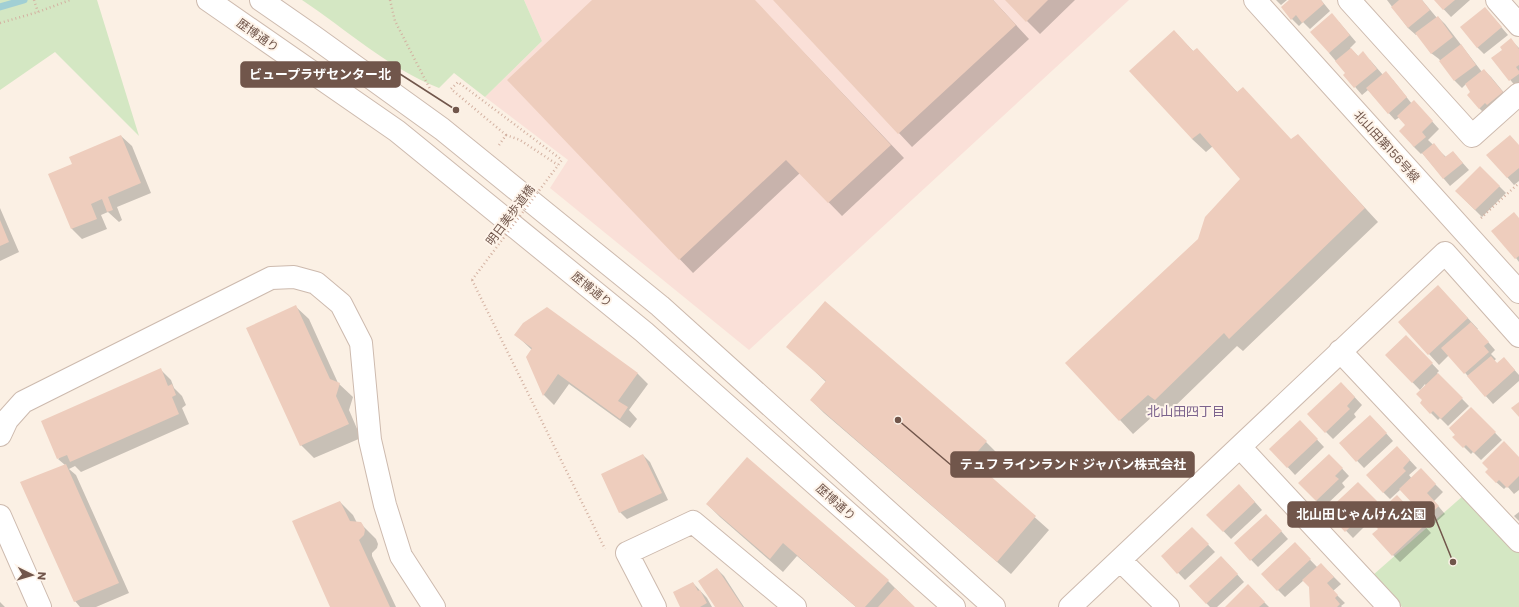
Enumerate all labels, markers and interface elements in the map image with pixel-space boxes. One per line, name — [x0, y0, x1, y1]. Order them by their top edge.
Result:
street label: 歴博通り — [233, 14, 283, 56]
callout: ビュープラザセンター北 — [241, 62, 400, 87]
text: ビュープラザセンター北 — [249, 65, 391, 84]
street label: 北山田第156号線 — [1350, 106, 1424, 186]
street label: 明日美歩道橋 — [482, 181, 538, 249]
street label: 歴博通り — [568, 267, 616, 311]
district label: 北山田四丁目 — [1147, 402, 1225, 421]
callout: テュフ ラインランド ジャパン株式会社 — [951, 452, 1194, 477]
text: テュフ ラインランド ジャパン株式会社 — [960, 455, 1186, 474]
street label: 歴博通り — [812, 480, 860, 524]
callout: 北山田じゃんけん公園 — [1288, 502, 1434, 527]
text: 北山田じゃんけん公園 — [1296, 505, 1426, 524]
north arrow — [12, 555, 52, 595]
text: N — [34, 571, 50, 581]

